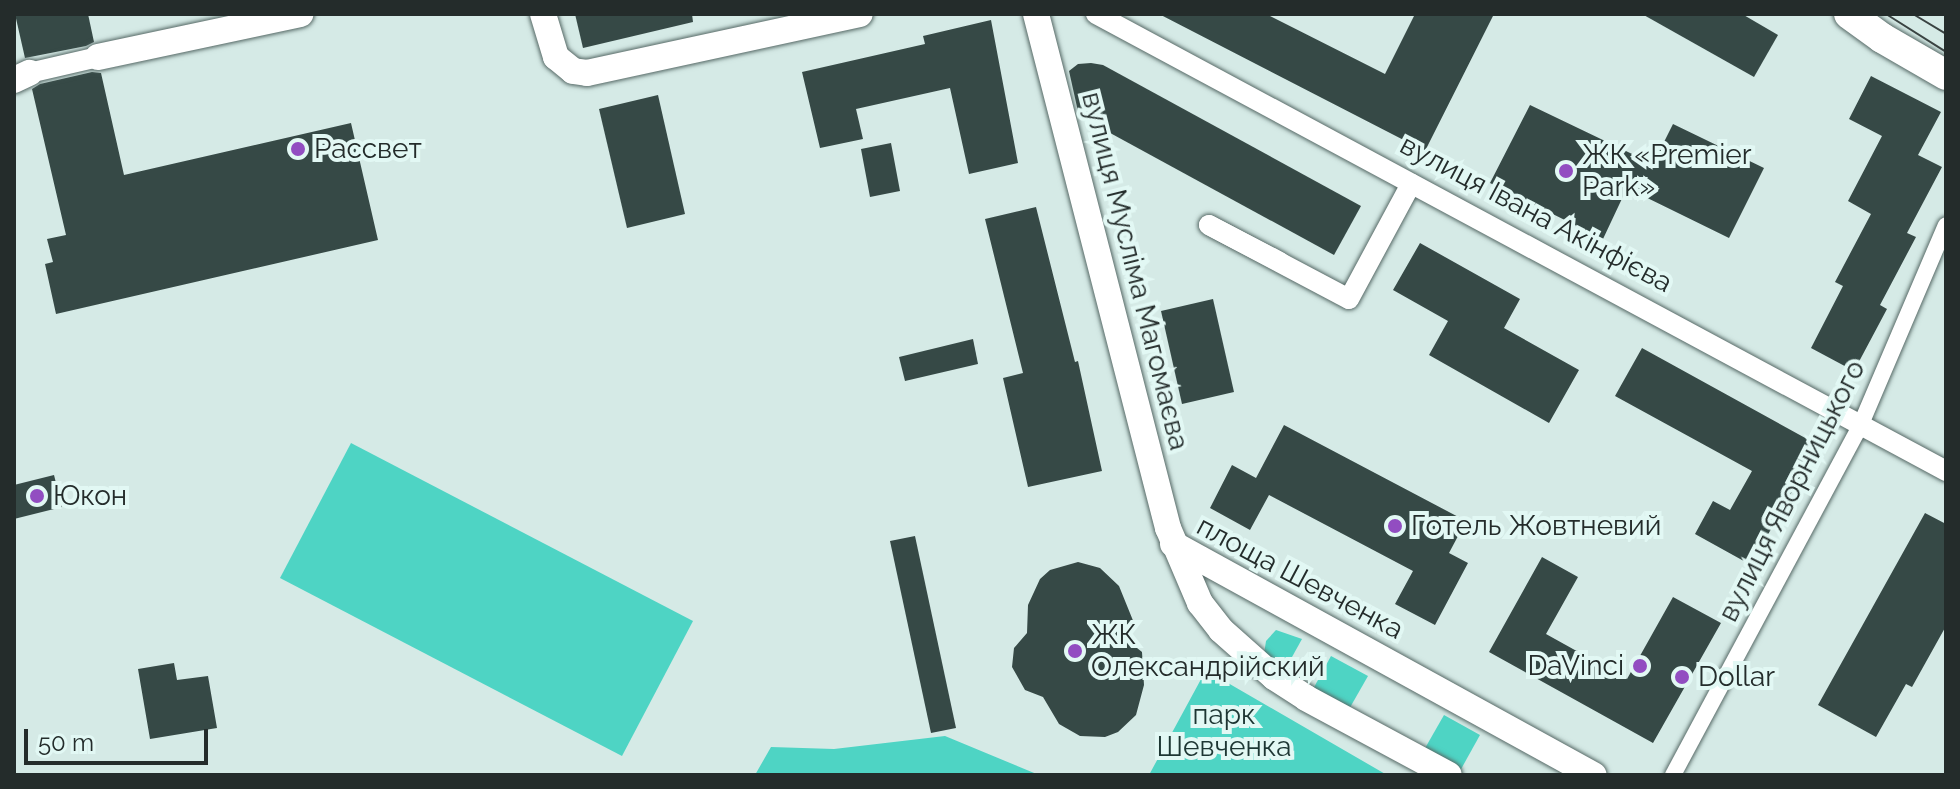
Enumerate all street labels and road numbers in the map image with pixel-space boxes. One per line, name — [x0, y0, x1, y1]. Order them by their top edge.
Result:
street label: вулиця Мусліма Магомаєва — [1074, 89, 1196, 453]
street label: вулиця Івана Акінфієва — [1394, 128, 1678, 300]
street label: вулиця Яворницького — [1712, 355, 1872, 627]
street label: площа Шевченка — [1191, 509, 1409, 647]

